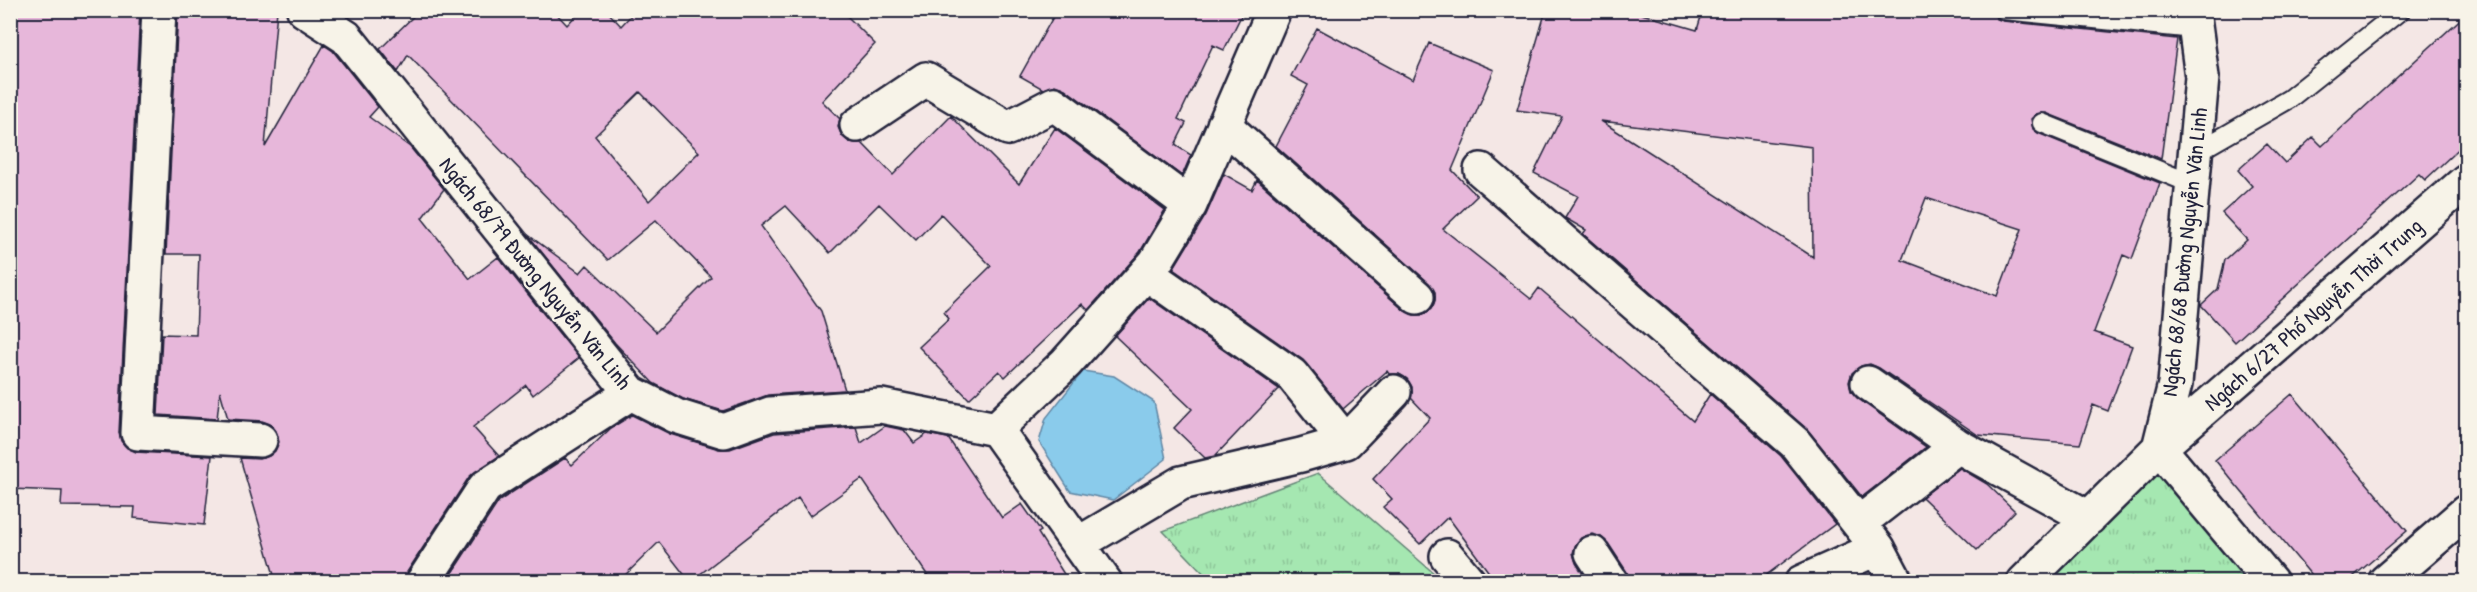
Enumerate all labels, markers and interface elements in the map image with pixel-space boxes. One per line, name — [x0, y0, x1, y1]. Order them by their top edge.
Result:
street label: Ngách 68/68 Đường Nguyễn Văn Linh — [2154, 106, 2214, 398]
street label: Ngách 68/79 Đường Nguyễn Văn Linh — [433, 151, 639, 395]
street label: Ngách 6/27 Phố Nguyễn Thời Trung — [2197, 211, 2429, 417]

